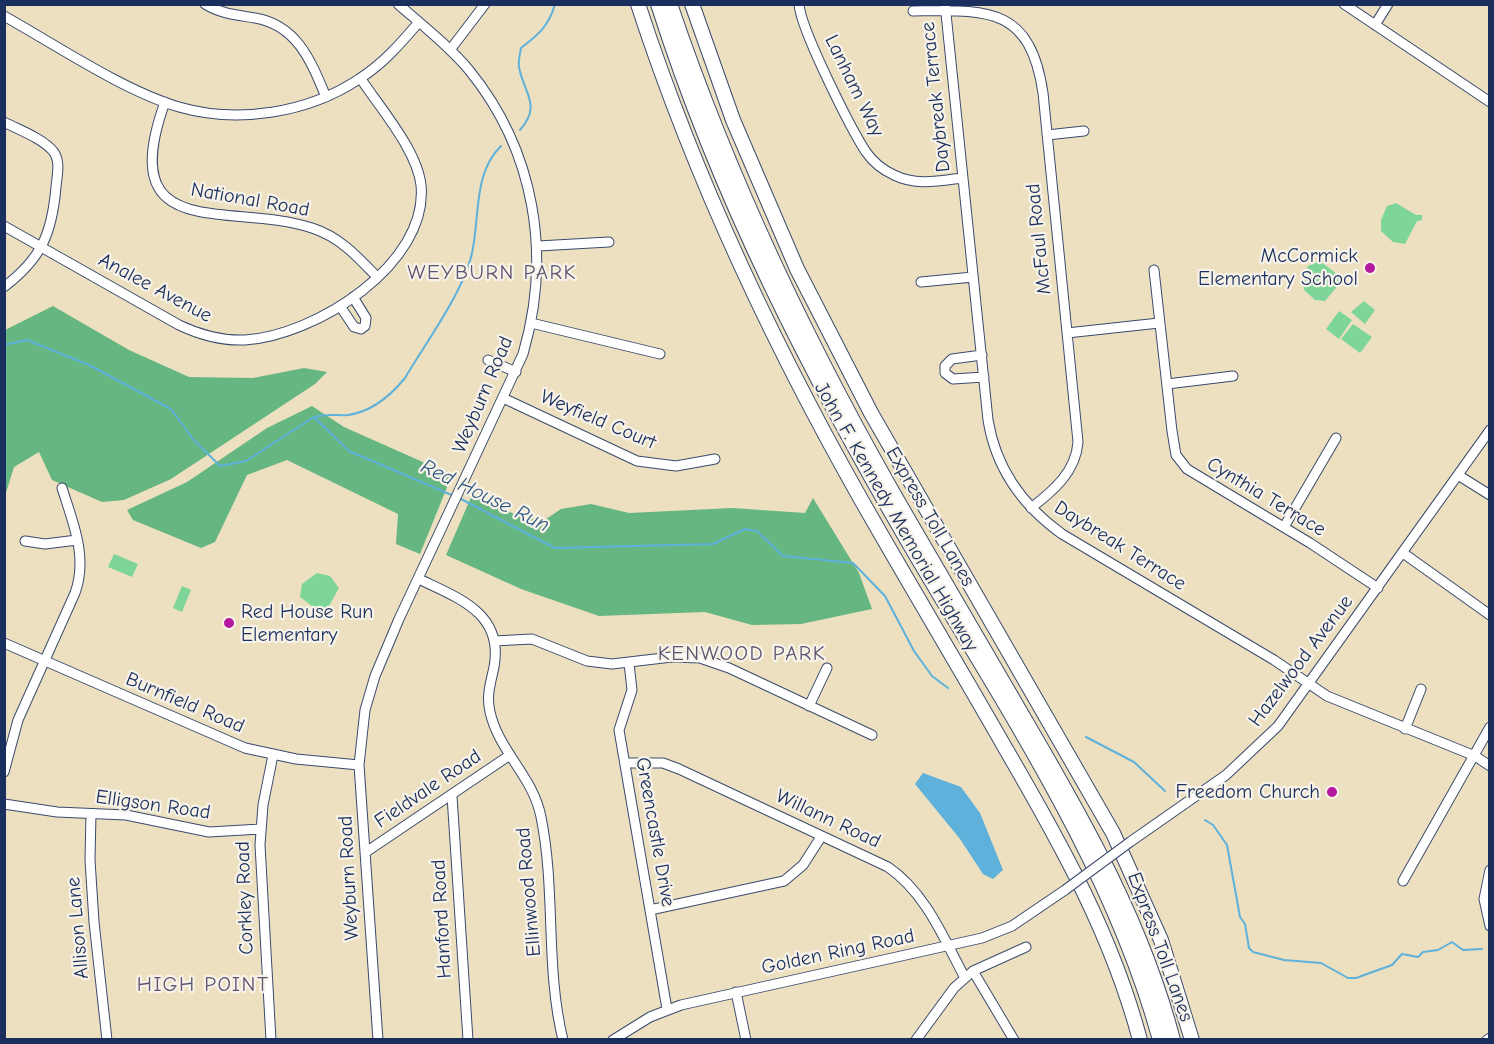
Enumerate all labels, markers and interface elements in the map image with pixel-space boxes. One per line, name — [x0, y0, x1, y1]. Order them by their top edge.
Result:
street label: Daybreak Terrace — [916, 21, 956, 173]
street label: Lanham Way — [819, 31, 889, 141]
street label: National Road — [189, 178, 311, 222]
street label: McFaul Road — [1021, 182, 1057, 296]
place label: McCormick Elementary School — [1198, 244, 1358, 291]
street label: Analee Avenue — [94, 248, 216, 328]
district label: WEYBURN PARK — [407, 260, 577, 286]
marker: McCormick Elementary School — [1363, 261, 1377, 275]
street label: Weyburn Road — [448, 333, 518, 457]
street label: John F. Kennedy Memorial Highway — [809, 378, 983, 656]
street label: Weyfield Court — [536, 385, 660, 455]
street label: Express Toll Lanes — [880, 443, 980, 591]
street label: Cynthia Terrace — [1202, 452, 1330, 542]
water label: Red House Run — [417, 454, 553, 538]
street label: Daybreak Terrace — [1050, 496, 1190, 596]
street label: Hazelwood Avenue — [1244, 591, 1358, 731]
place label: Red House Run Elementary — [241, 600, 373, 647]
marker: Red House Run Elementary — [222, 616, 236, 630]
district label: KENWOOD PARK — [658, 641, 826, 667]
street label: Burnfield Road — [122, 667, 248, 739]
street label: Fieldvale Road — [370, 744, 486, 834]
street label: Greencastle Drive — [630, 756, 680, 908]
place label: Freedom Church — [1176, 780, 1320, 804]
street label: Willann Road — [772, 784, 884, 854]
street label: Elligson Road — [94, 785, 212, 825]
marker: Freedom Church — [1325, 785, 1339, 799]
street label: Weyburn Road — [334, 815, 364, 941]
street label: Ellinwood Road — [511, 826, 547, 958]
street label: Corkley Road — [231, 841, 259, 955]
street label: Hanford Road — [427, 859, 457, 979]
street label: Express Toll Lanes — [1122, 869, 1198, 1025]
street label: Allison Lane — [62, 876, 94, 980]
street label: Golden Ring Road — [759, 924, 917, 980]
district label: HIGH POINT — [137, 972, 269, 998]

